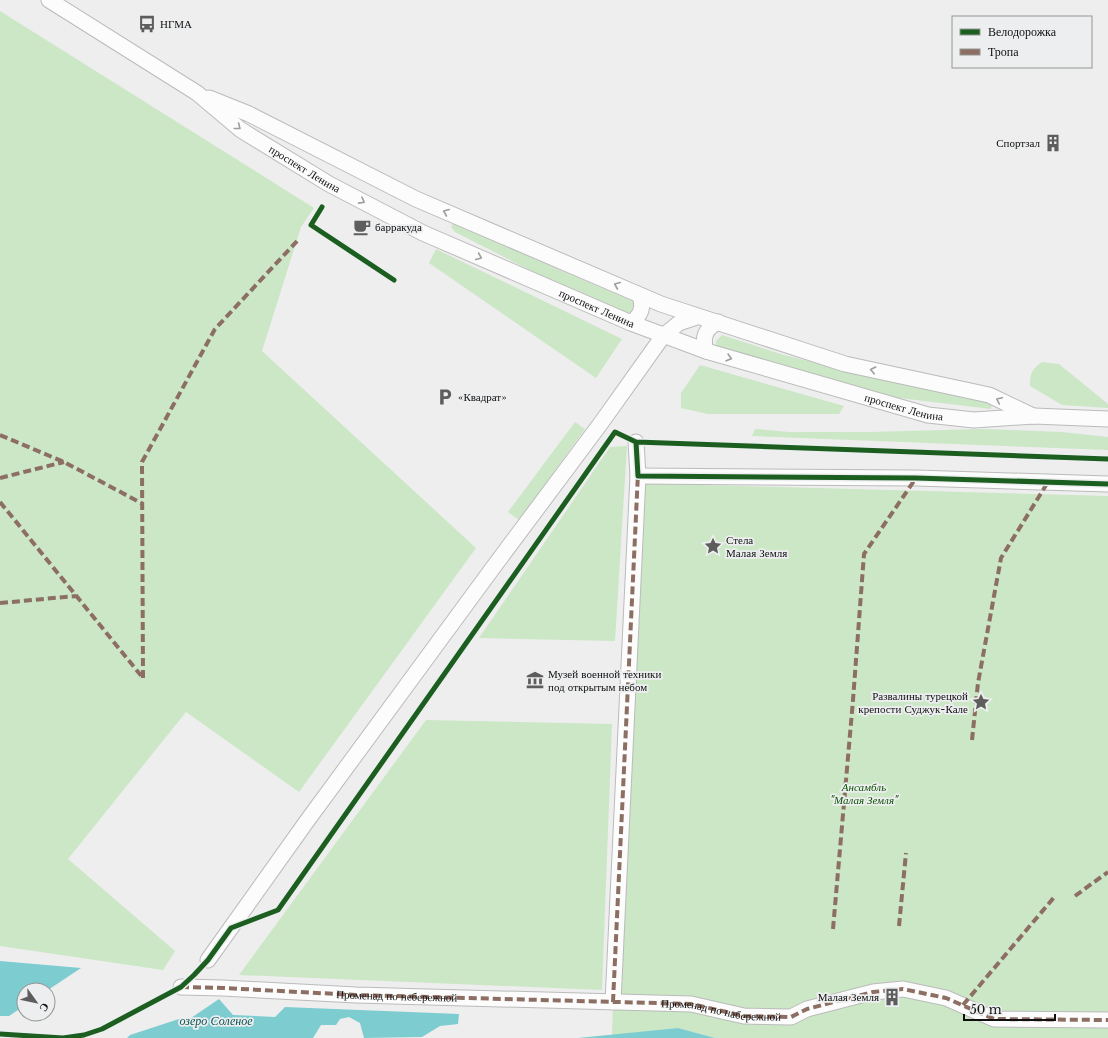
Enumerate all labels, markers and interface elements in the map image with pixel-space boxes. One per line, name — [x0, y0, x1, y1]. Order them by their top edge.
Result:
bus stop icon: НГМА — [137, 14, 157, 34]
legend — [952, 16, 1092, 68]
place label: НГМА — [160, 17, 192, 31]
text: Велодорожка — [988, 24, 1057, 39]
text: Тропа — [988, 44, 1019, 59]
one-way arrow — [233, 123, 240, 130]
building icon: Спортзал — [1043, 133, 1063, 153]
place label: Спортзал — [996, 136, 1041, 150]
street label: проспект Ленина — [267, 142, 343, 196]
one-way arrow — [357, 196, 365, 204]
one-way arrow — [442, 209, 450, 217]
cafe icon: барракуда — [352, 217, 372, 237]
place label: барракуда — [375, 220, 422, 234]
one-way arrow — [475, 253, 482, 261]
one-way arrow — [613, 282, 620, 290]
street label: проспект Ленина — [557, 286, 637, 331]
one-way arrow — [725, 353, 732, 362]
one-way arrow — [869, 367, 876, 375]
parking icon: «Квадрат» — [435, 387, 455, 407]
place label: «Квадрат» — [458, 390, 507, 404]
street label: проспект Ленина — [863, 390, 944, 424]
one-way arrow — [996, 397, 1003, 405]
place label: Стела Малая Земля — [726, 533, 787, 560]
place icon: Стела Малая Земля — [703, 536, 723, 556]
place label: Музей военной техники под открытым небом — [548, 667, 661, 694]
museum icon: Музей военной техники под открытым небом — [525, 670, 545, 690]
place label: Развалины турецкой крепости Суджук-Кале — [858, 689, 968, 716]
place icon: Развалины турецкой крепости Суджук-Кале — [971, 692, 991, 712]
park label: Ансамбль "Малая Земля" — [830, 780, 899, 807]
north arrow — [16, 982, 56, 1022]
street label: Променад по небережной — [336, 987, 458, 1005]
building icon: Малая Земля — [882, 987, 902, 1007]
place label: Малая Земля — [818, 990, 879, 1004]
street label: Променад по набережной — [661, 996, 781, 1024]
scale bar — [964, 996, 1055, 1022]
text: С — [36, 1000, 52, 1015]
text: 50 m — [970, 1002, 1002, 1017]
water label: озеро Соленое — [179, 1013, 253, 1028]

